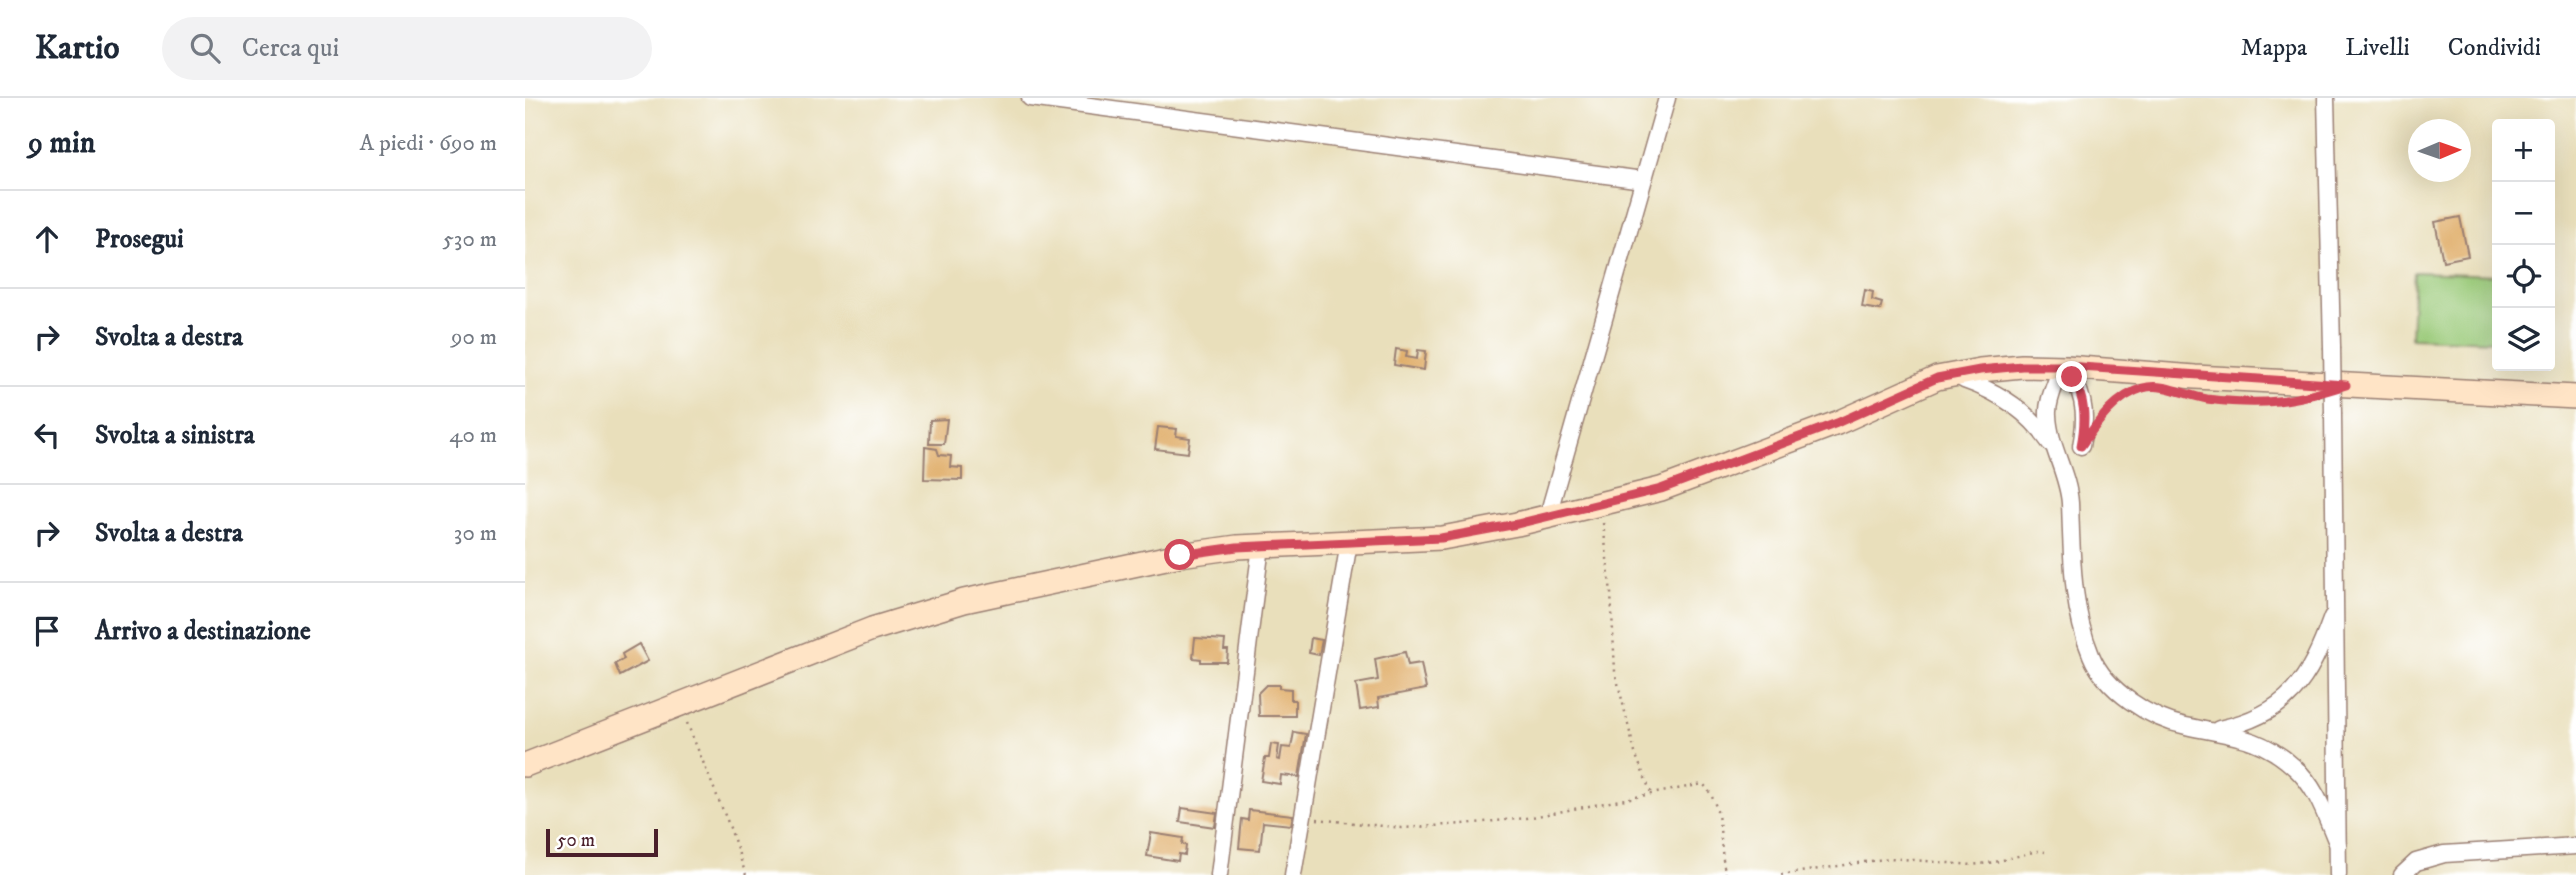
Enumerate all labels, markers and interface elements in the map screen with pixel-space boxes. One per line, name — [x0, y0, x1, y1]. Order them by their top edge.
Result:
search box — [162, 17, 652, 80]
text: Kartio — [35, 28, 120, 69]
icon: search — [186, 29, 224, 67]
text: Cerca qui — [242, 32, 339, 65]
text: Mappa — [2241, 33, 2307, 63]
text: Livelli — [2345, 33, 2410, 63]
text: Condividi — [2448, 33, 2541, 63]
north arrow — [2408, 119, 2471, 182]
map controls — [2492, 119, 2555, 371]
button: + — [2492, 119, 2555, 182]
text: 9 min — [28, 125, 95, 162]
text: A piedi · 690 m — [360, 129, 497, 158]
button: − — [2492, 182, 2555, 245]
icon: ahead — [28, 220, 66, 258]
text: Prosegui — [95, 223, 184, 256]
text: 530 m — [442, 225, 497, 254]
button: locate — [2492, 245, 2555, 308]
button: layers — [2492, 308, 2555, 371]
icon: right — [28, 318, 66, 356]
text: Svolta a destra — [95, 321, 243, 354]
text: 90 m — [451, 323, 497, 352]
route end — [2056, 361, 2087, 392]
icon: left — [28, 416, 66, 454]
text: Svolta a sinistra — [95, 419, 255, 452]
text: 40 m — [449, 421, 497, 450]
icon: right — [28, 514, 66, 552]
text: Svolta a destra — [95, 517, 243, 550]
text: 30 m — [454, 519, 497, 548]
route start — [1164, 539, 1195, 570]
icon: arrive — [28, 612, 66, 650]
text: Arrivo a destinazione — [95, 615, 311, 648]
scale bar — [546, 826, 658, 858]
text: 50 m — [557, 829, 595, 852]

